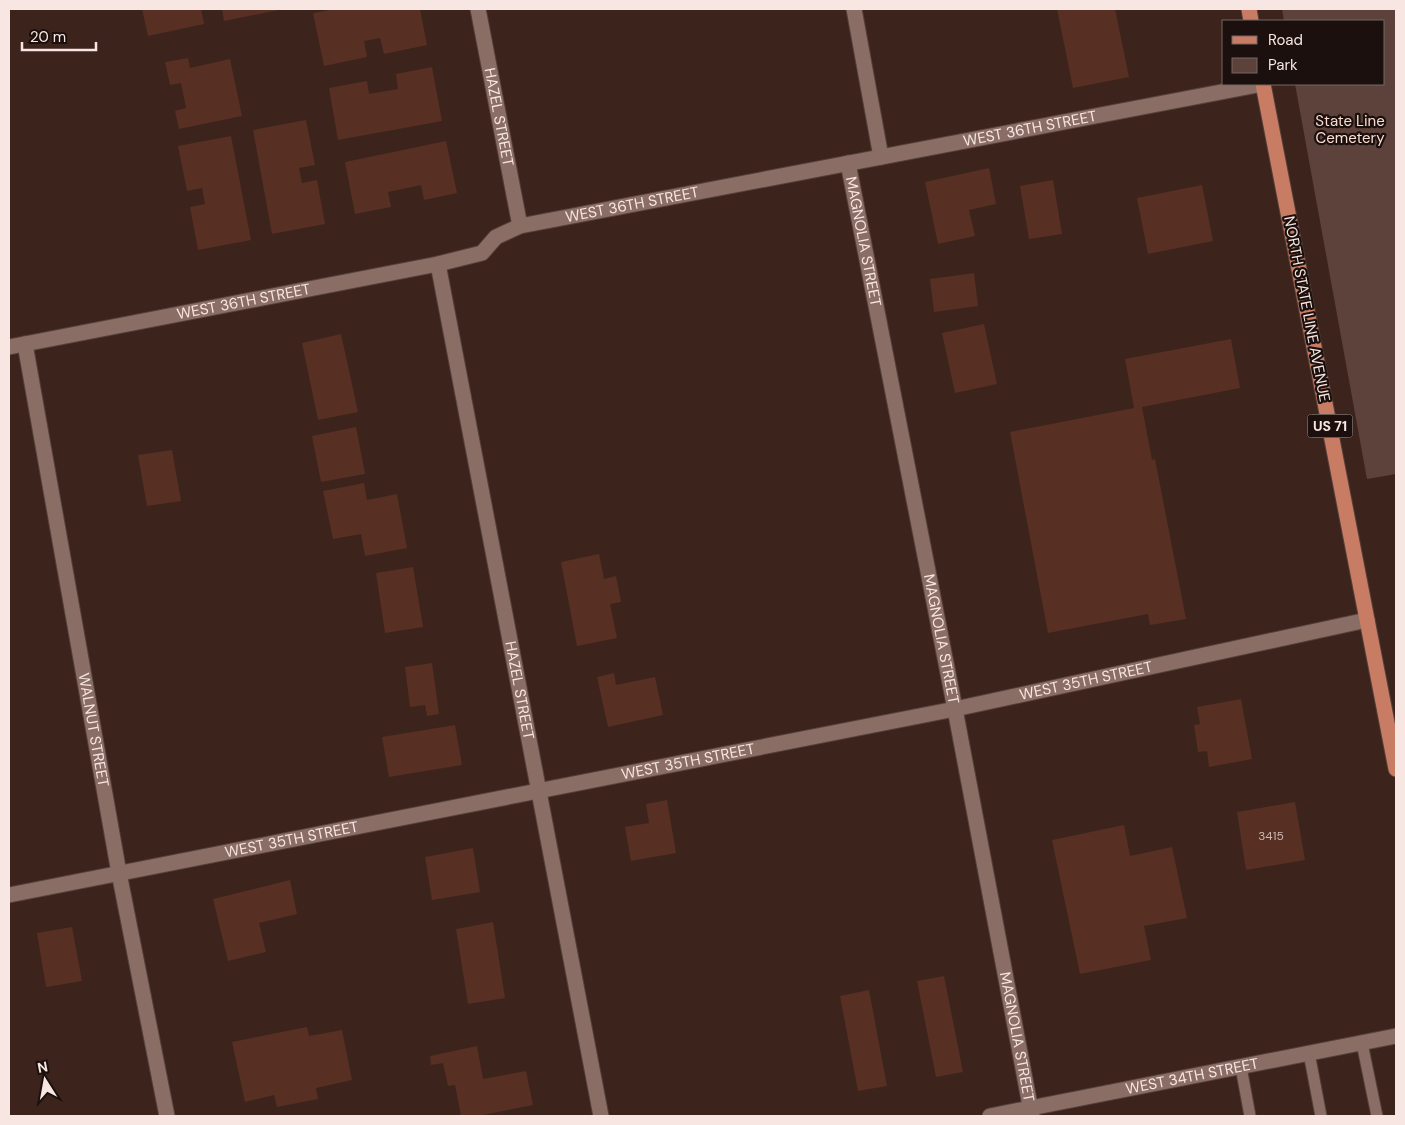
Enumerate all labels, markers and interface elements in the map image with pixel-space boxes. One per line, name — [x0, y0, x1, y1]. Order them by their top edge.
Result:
scale bar — [22, 20, 96, 52]
legend — [1222, 20, 1385, 85]
text: 20 m — [30, 27, 66, 47]
text: Road — [1268, 30, 1303, 50]
text: Park — [1268, 55, 1298, 75]
street label: HAZEL STREET — [480, 66, 518, 168]
street label: WEST 36TH STREET — [961, 106, 1098, 151]
park label: State Line Cemetery — [1315, 111, 1385, 148]
street label: MAGNOLIA STREET — [841, 175, 886, 308]
street label: WEST 36TH STREET — [564, 182, 700, 227]
street label: NORTH STATE LINE AVENUE — [1279, 214, 1335, 404]
street label: WEST 36TH STREET — [175, 279, 312, 324]
road number: US 71 — [1308, 414, 1352, 438]
street label: MAGNOLIA STREET — [919, 572, 964, 706]
street label: HAZEL STREET — [500, 639, 539, 741]
street label: WEST 35TH STREET — [1018, 657, 1154, 705]
street label: WALNUT STREET — [74, 672, 114, 788]
street label: WEST 35TH STREET — [620, 739, 756, 784]
street label: WEST 35TH STREET — [223, 817, 360, 862]
house number: 3415 — [1258, 828, 1284, 844]
street label: MAGNOLIA STREET — [995, 970, 1039, 1103]
street label: WEST 34TH STREET — [1124, 1053, 1260, 1099]
north arrow — [20, 1055, 70, 1105]
text: N — [36, 1057, 49, 1077]

